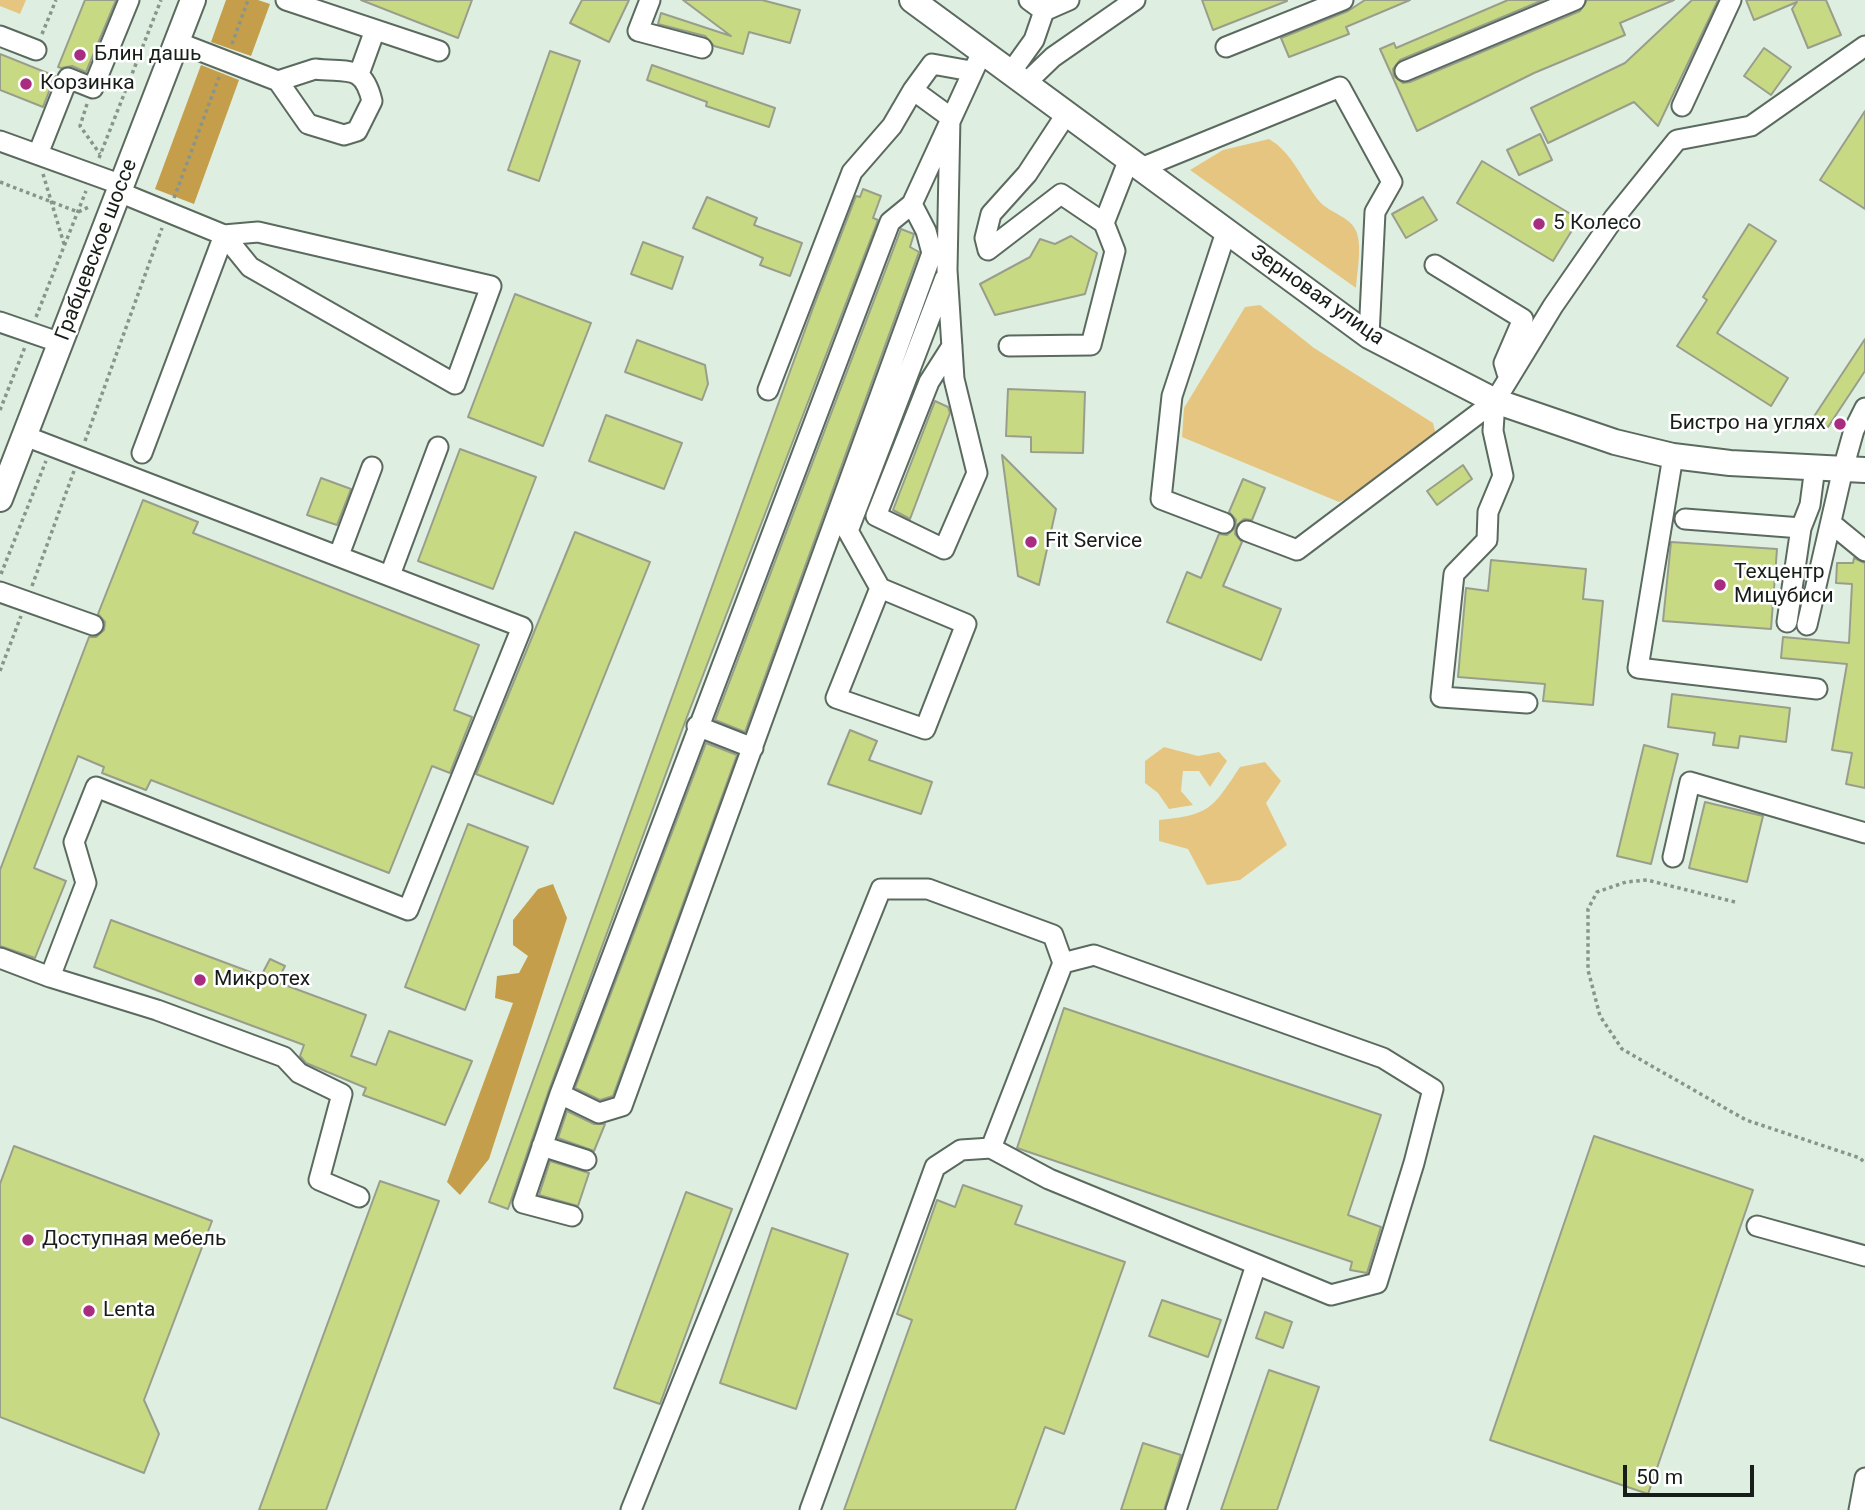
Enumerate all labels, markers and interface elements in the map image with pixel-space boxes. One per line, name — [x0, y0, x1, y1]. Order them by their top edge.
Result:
place label: Блин дашь — [94, 42, 201, 68]
marker: Блин дашь — [72, 47, 88, 63]
place label: Корзинка — [40, 71, 135, 97]
marker: Корзинка — [18, 76, 34, 92]
street label: Грабцевское шоссе — [51, 156, 143, 344]
place label: 5 Колесо — [1553, 211, 1641, 237]
marker: 5 Колесо — [1531, 216, 1547, 232]
street label: Зерновая улица — [1245, 241, 1389, 351]
place label: Бистро на углях — [1669, 411, 1826, 437]
marker: Бистро на углях — [1832, 416, 1848, 432]
place label: Fit Service — [1045, 529, 1142, 555]
marker: Fit Service — [1023, 534, 1039, 550]
place label: Техцентр Мицубиси — [1734, 560, 1834, 610]
marker: Техцентр Мицубиси — [1712, 577, 1728, 593]
place label: Микротех — [214, 967, 310, 993]
marker: Микротех — [192, 972, 208, 988]
place label: Доступная мебель — [42, 1227, 226, 1253]
marker: Доступная мебель — [20, 1232, 36, 1248]
place label: Lenta — [103, 1298, 155, 1324]
marker: Lenta — [81, 1303, 97, 1319]
scale bar — [1627, 1450, 1758, 1494]
text: 50 m — [1636, 1465, 1683, 1489]

